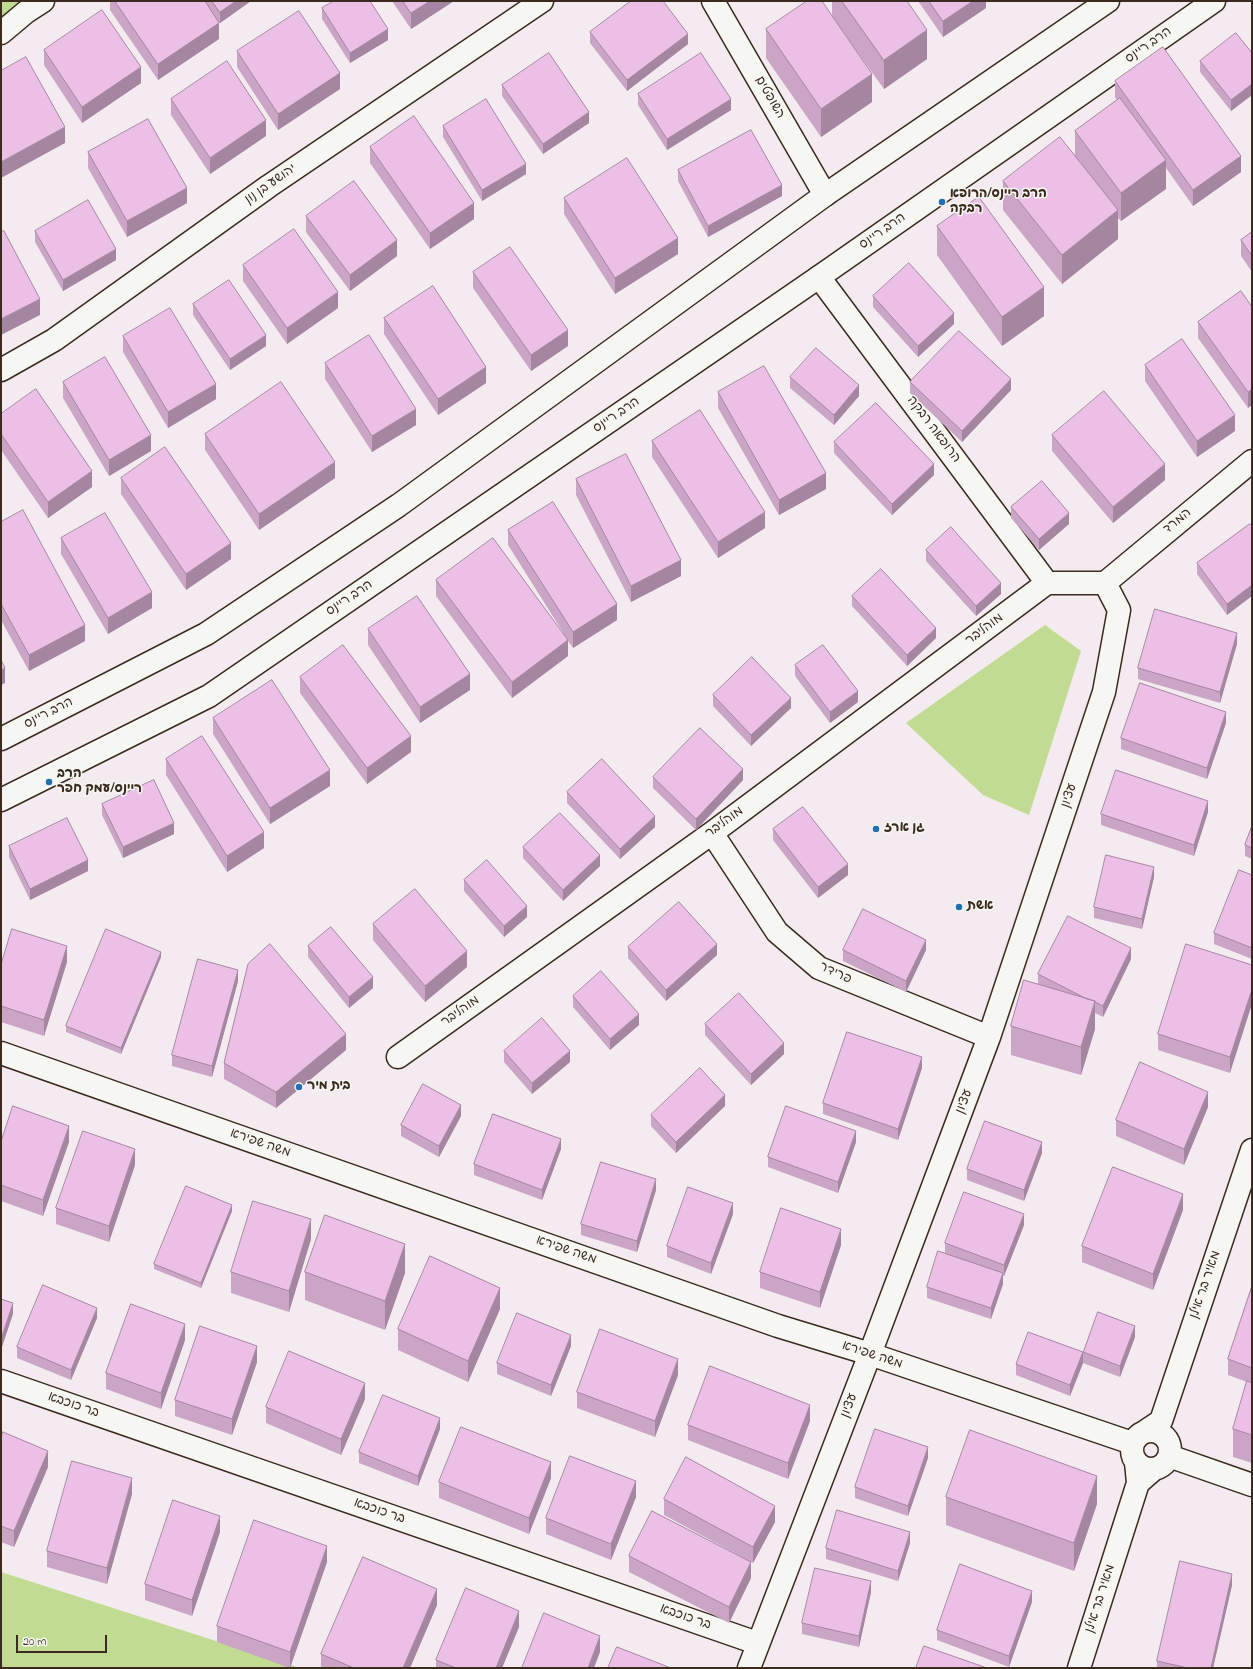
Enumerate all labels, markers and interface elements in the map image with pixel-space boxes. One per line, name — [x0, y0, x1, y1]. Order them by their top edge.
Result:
street label: הרב ריינס — [1123, 24, 1175, 68]
street label: השופטים — [751, 74, 787, 122]
street label: יהושע בן נון — [242, 162, 300, 208]
place label: הרב ריינס/הרופא רבקה — [950, 187, 1047, 218]
marker: הרב ריינס/הרופא רבקה — [937, 197, 947, 207]
street label: הרב ריינס — [857, 210, 909, 254]
street label: הרופאה רבקה — [903, 394, 963, 466]
street label: הרב ריינס — [591, 395, 643, 437]
street label: המרד — [1161, 506, 1195, 538]
street label: הרב ריינס — [324, 578, 376, 620]
street label: מוהליבר — [963, 611, 1007, 649]
street label: הרב ריינס — [22, 695, 76, 733]
place label: הרב ריינס/עמק חפר — [57, 767, 142, 798]
marker: הרב ריינס/עמק חפר — [44, 777, 54, 787]
street label: עציון — [1059, 782, 1081, 810]
street label: מוהליבר — [703, 804, 747, 842]
place label: גן ארז — [884, 821, 925, 837]
marker: גן ארז — [871, 824, 881, 834]
place label: אשת — [967, 899, 993, 915]
marker: אשת — [954, 902, 964, 912]
street label: פרידר — [816, 960, 854, 988]
street label: מוהליבר — [439, 993, 483, 1031]
place label: בית מיר — [307, 1079, 351, 1095]
marker: בית מיר — [294, 1082, 304, 1092]
street label: עציון — [953, 1088, 977, 1116]
street label: משה שפירא — [228, 1126, 292, 1162]
street label: משה שפירא — [534, 1233, 598, 1269]
street label: מאיר בר אילן — [1187, 1249, 1225, 1321]
street label: משה שפירא — [840, 1339, 904, 1373]
street label: בר כוכבא — [45, 1390, 101, 1422]
street label: עציון — [838, 1392, 862, 1420]
street label: בר כוכבא — [351, 1496, 407, 1528]
street label: מאיר בר אילן — [1083, 1563, 1119, 1635]
street label: בר כוכבא — [657, 1602, 713, 1634]
scale bar — [18, 1627, 109, 1653]
text: 20 m — [23, 1633, 46, 1651]

